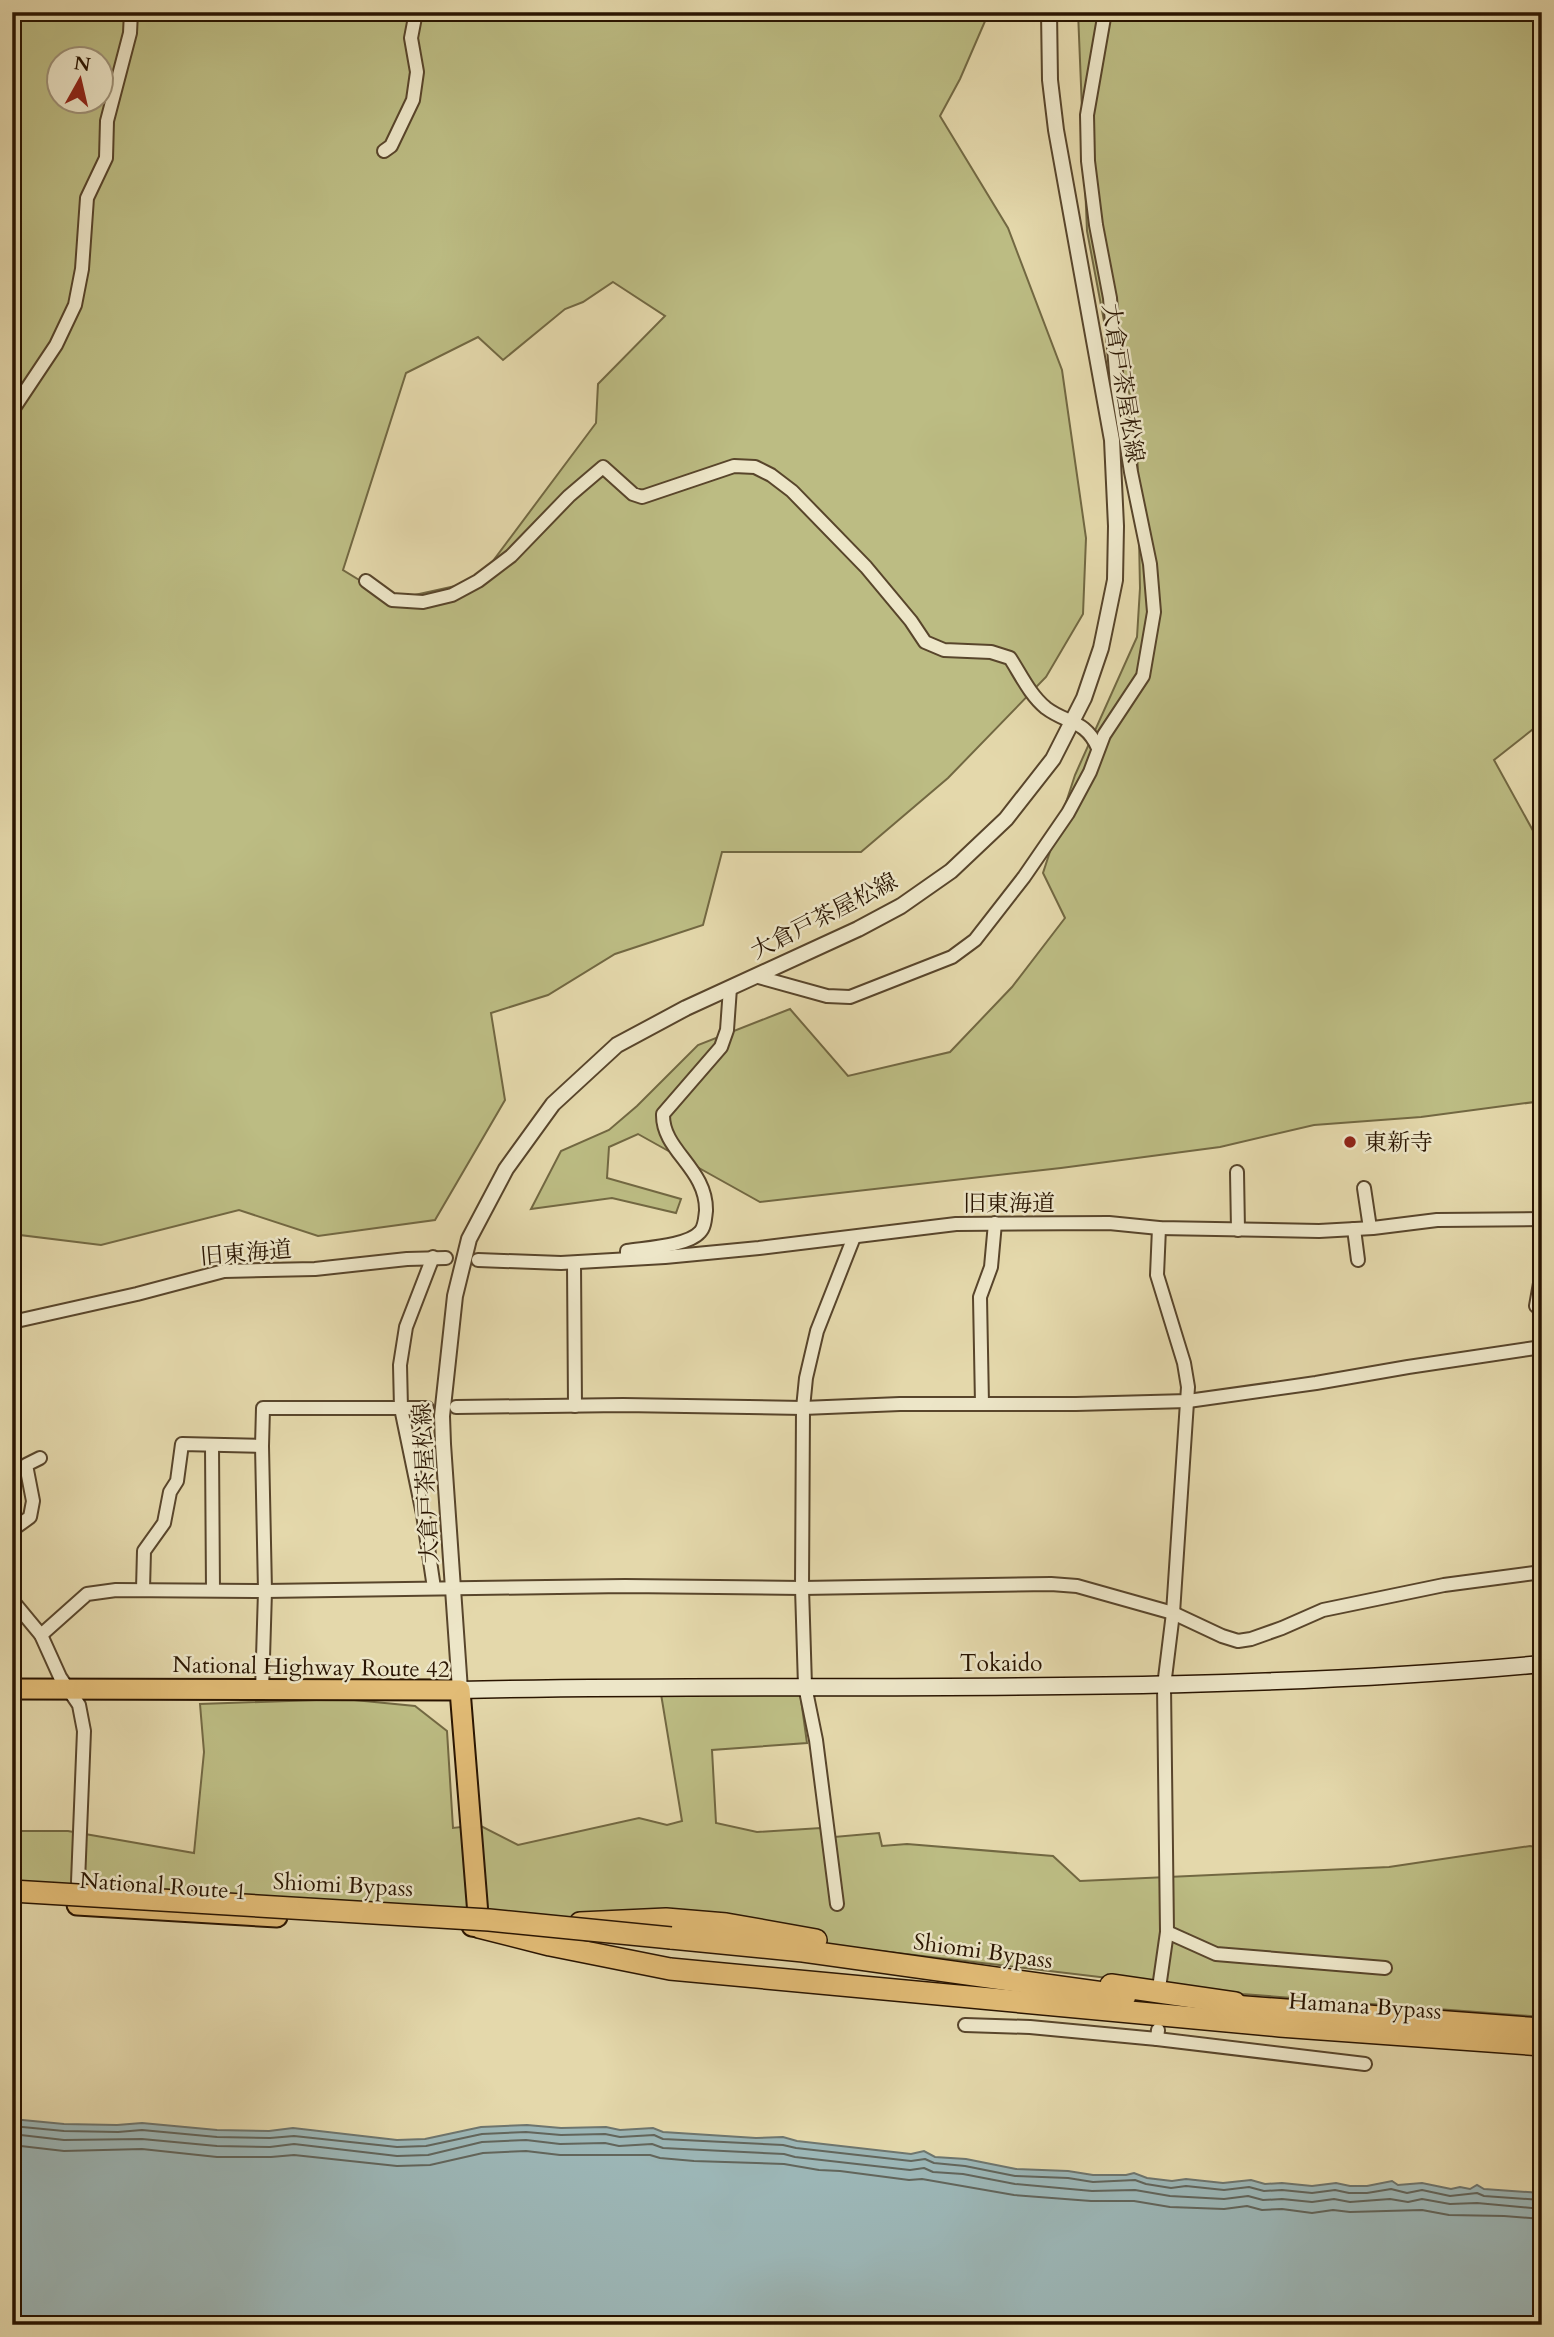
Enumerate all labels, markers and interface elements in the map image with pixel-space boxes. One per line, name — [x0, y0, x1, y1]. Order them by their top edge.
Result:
north arrow — [46, 46, 116, 116]
text: N — [72, 50, 93, 78]
street label: 大倉戸茶屋松線 — [1095, 301, 1151, 465]
street label: 大倉戸茶屋松線 — [745, 866, 903, 966]
place label: 東新寺 — [1364, 1127, 1433, 1158]
marker: 東新寺 — [1342, 1134, 1358, 1150]
street label: 旧東海道 — [963, 1188, 1055, 1219]
street label: 旧東海道 — [199, 1234, 293, 1272]
street label: 大倉戸茶屋松線 — [406, 1402, 446, 1564]
street label: Tokaido — [960, 1648, 1042, 1679]
street label: National Highway Route 42 — [172, 1649, 450, 1685]
street label: National Route 1 — [78, 1865, 248, 1907]
street label: Shiomi Bypass — [272, 1866, 414, 1904]
street label: Shiomi Bypass — [911, 1926, 1055, 1976]
street label: Hamana Bypass — [1288, 1985, 1442, 2027]

